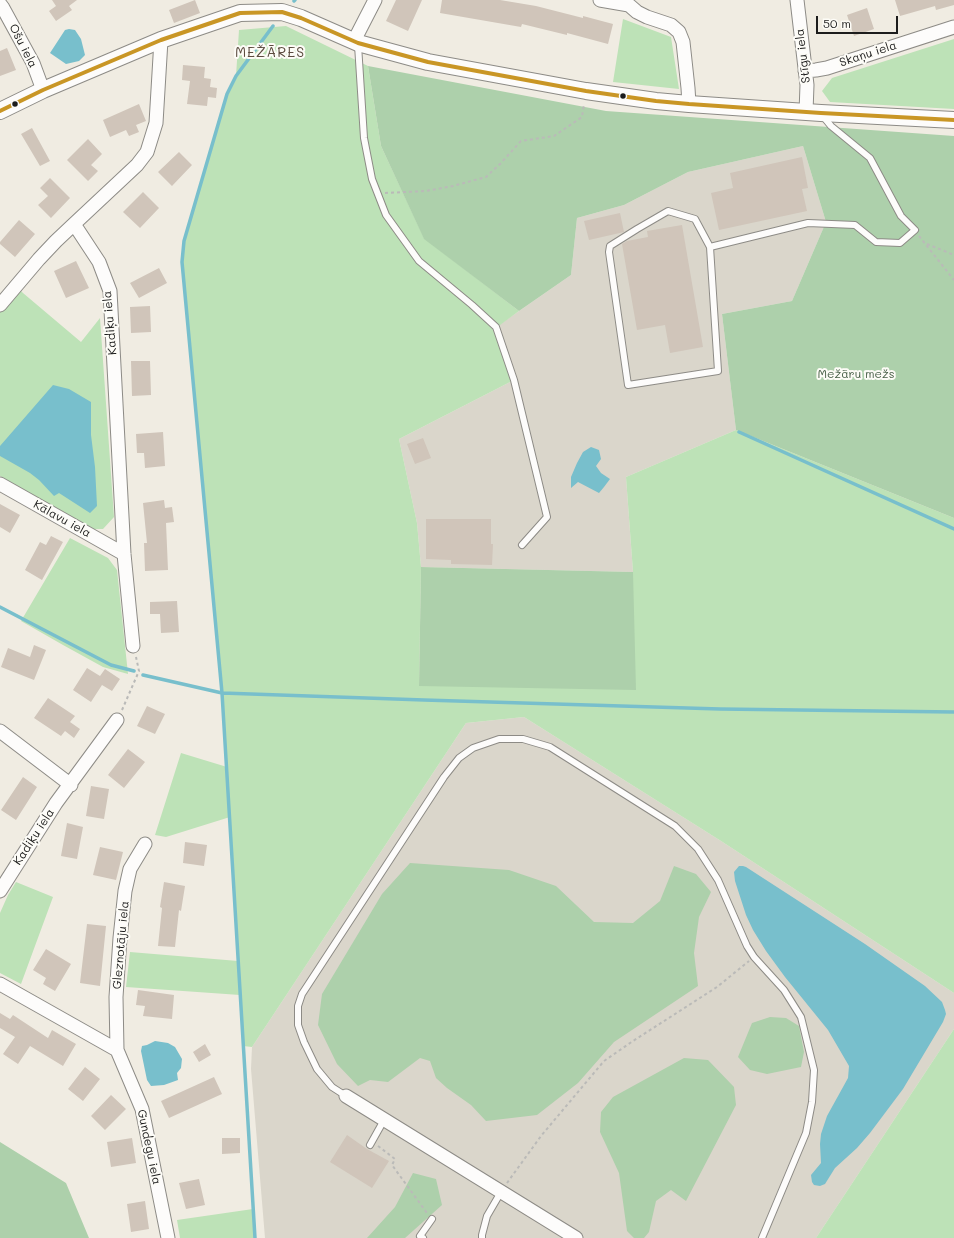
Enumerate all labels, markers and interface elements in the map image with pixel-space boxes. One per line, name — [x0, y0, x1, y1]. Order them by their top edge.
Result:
scale bar — [818, 8, 900, 34]
text: 50 m — [823, 15, 851, 31]
street label: Ošu iela — [6, 22, 40, 70]
street label: Stīgu iela — [793, 28, 813, 84]
street label: Skaņu iela — [838, 38, 898, 70]
district label: MEŽĀRES — [235, 45, 305, 61]
unlabelled marker — [618, 91, 628, 101]
unlabelled marker — [10, 99, 20, 109]
street label: Kadiķu iela — [100, 290, 120, 356]
park label: Mežāru mežs — [817, 367, 895, 381]
street label: Kālavu iela — [31, 497, 93, 541]
street label: Kadiķu iela — [10, 806, 58, 868]
street label: Gleznotāju iela — [110, 900, 132, 990]
street label: Gundegu iela — [134, 1108, 164, 1186]

